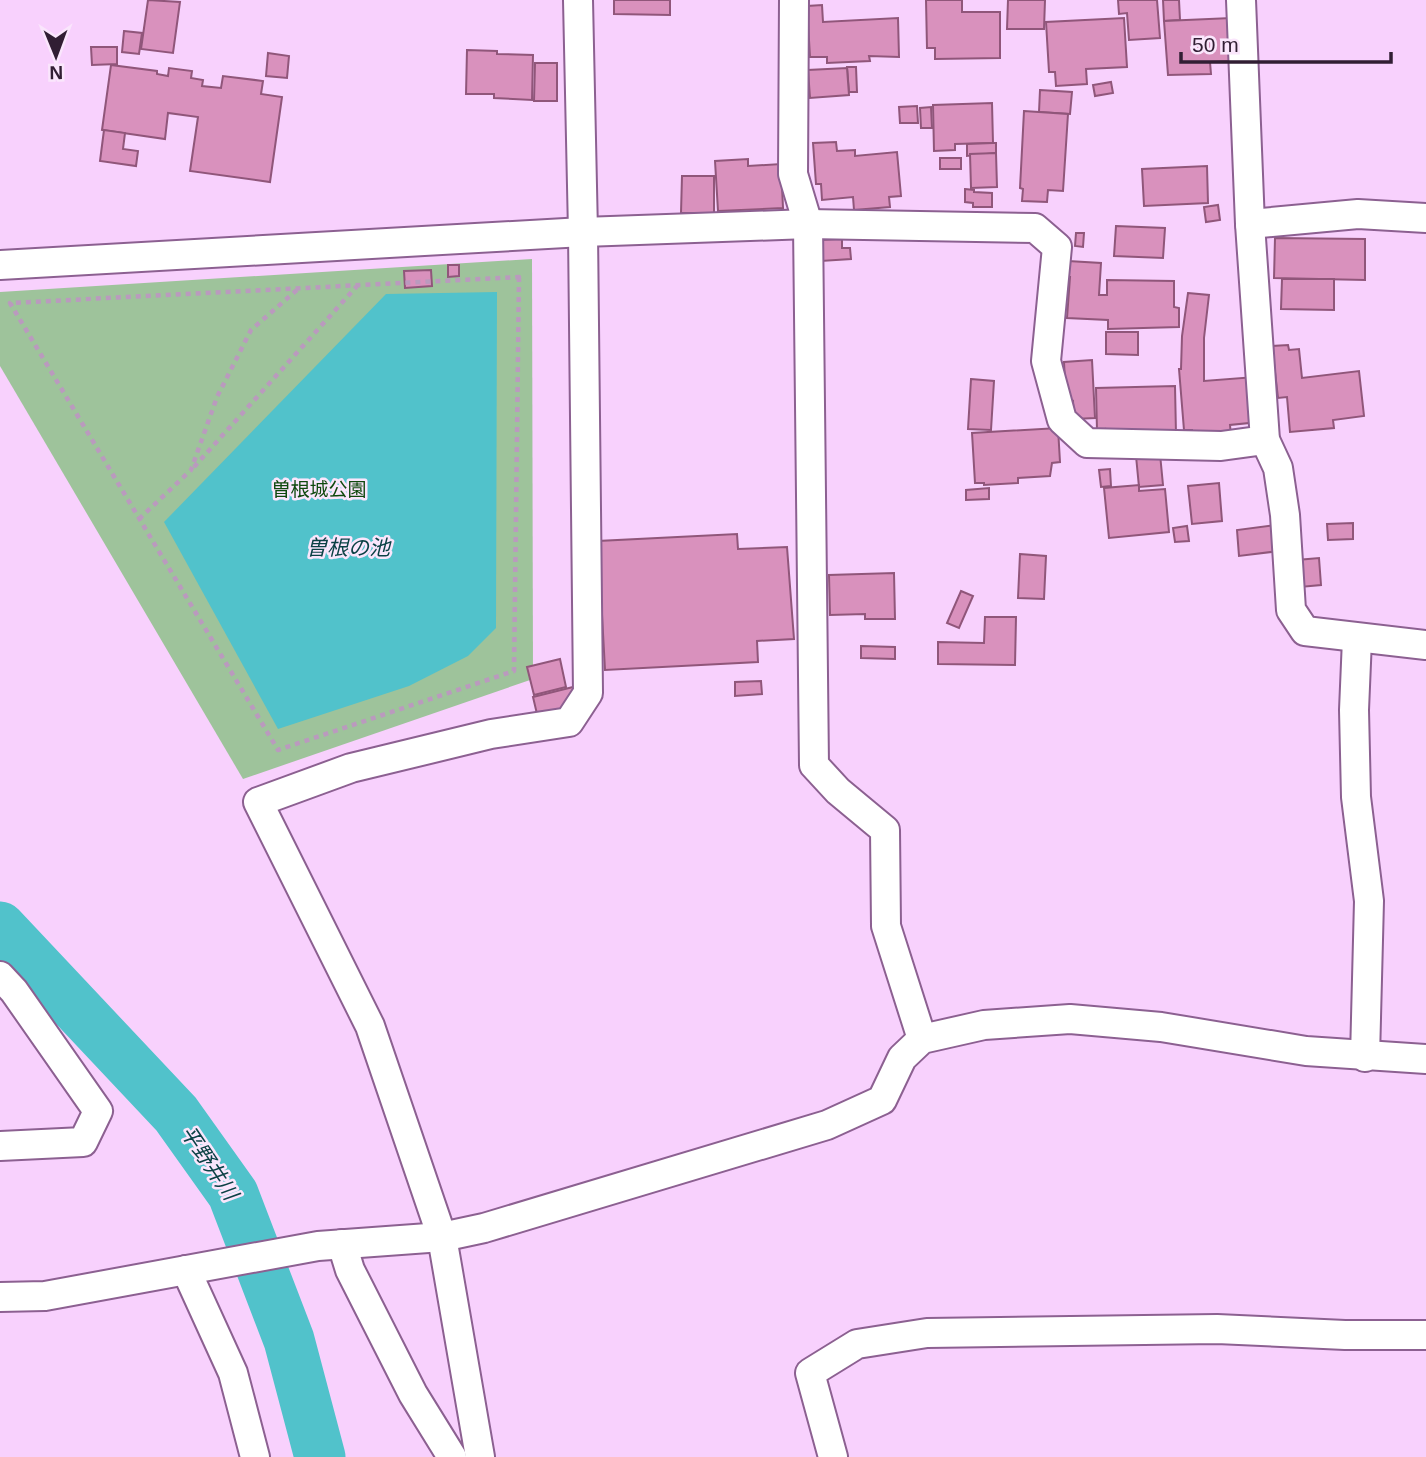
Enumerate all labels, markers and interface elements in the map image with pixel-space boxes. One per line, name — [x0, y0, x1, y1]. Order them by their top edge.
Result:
north arrow — [21, 21, 91, 91]
scale bar — [1181, 21, 1391, 65]
text: 50 m — [1192, 33, 1239, 56]
text: N — [49, 62, 63, 83]
park label: 曽根城公園 — [271, 479, 367, 500]
water label: 曽根の池 — [306, 536, 392, 559]
water label: 平野井川 — [176, 1121, 244, 1206]

